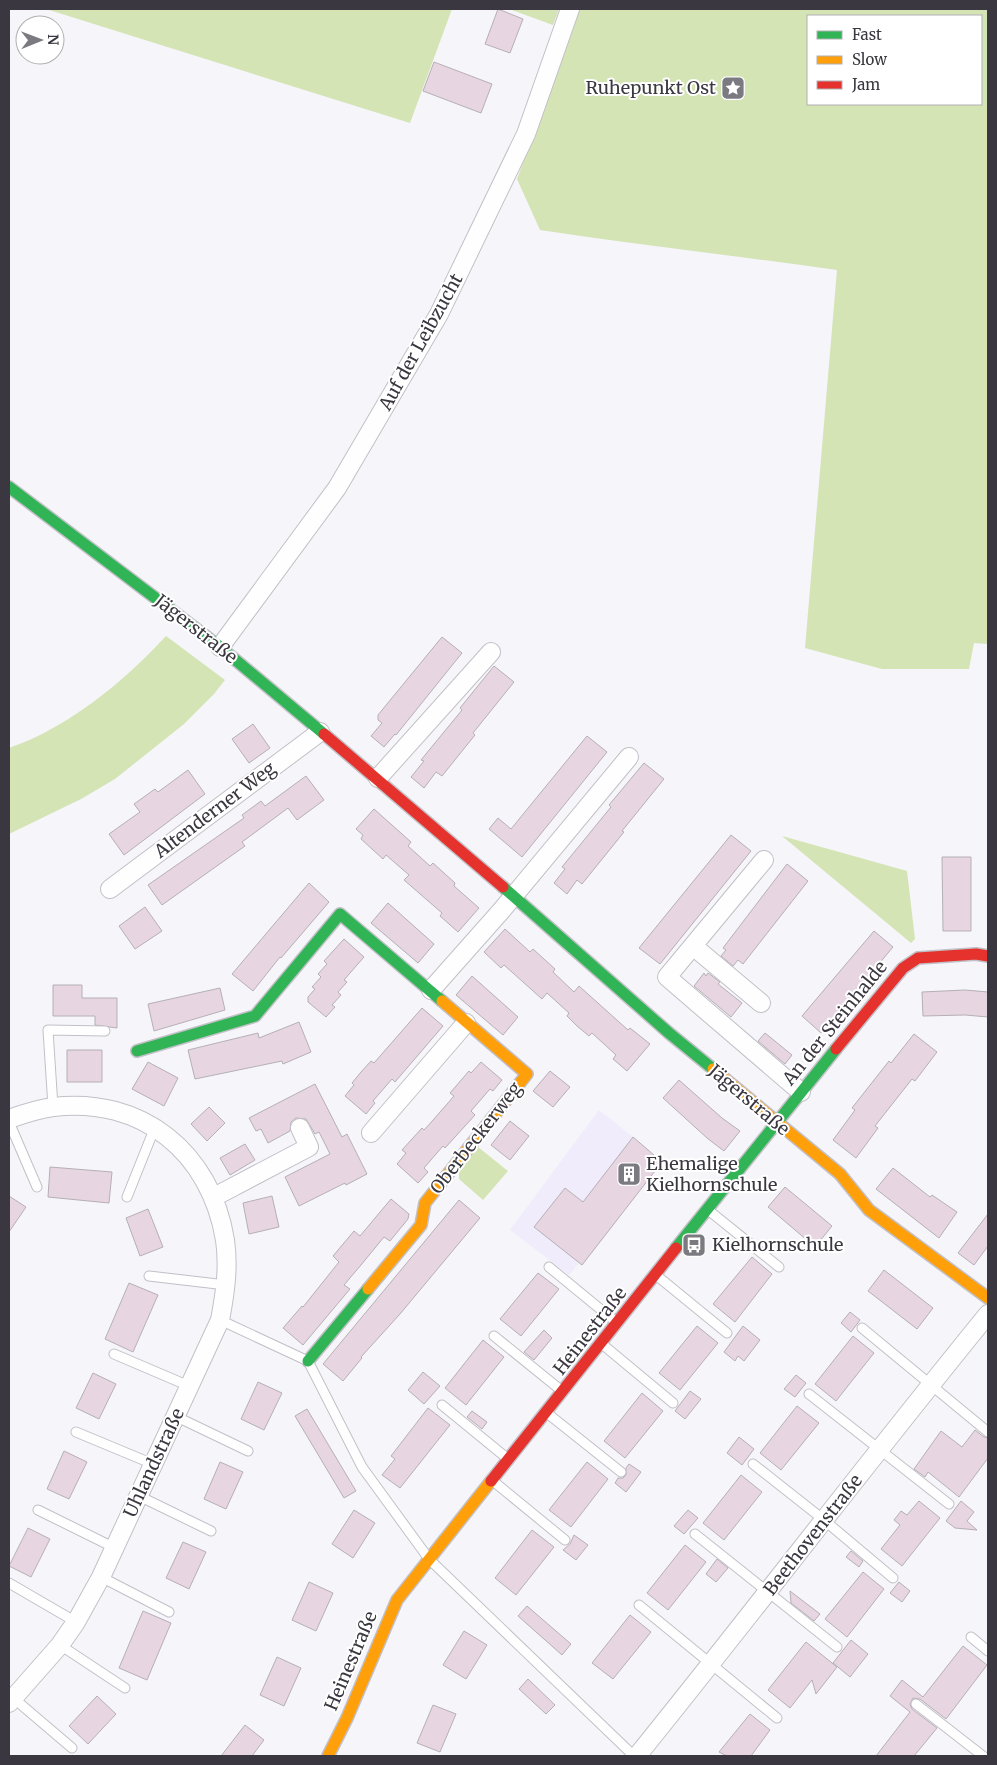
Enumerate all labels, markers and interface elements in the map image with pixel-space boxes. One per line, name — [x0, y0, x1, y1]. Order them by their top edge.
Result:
north arrow — [15, 15, 65, 65]
legend — [807, 15, 982, 105]
text: Fast — [852, 25, 882, 44]
text: N — [44, 34, 62, 45]
text: Slow — [852, 50, 887, 69]
place icon: Ruhepunkt Ost — [720, 75, 746, 101]
text: Jam — [851, 75, 880, 94]
place label: Ruhepunkt Ost — [586, 76, 716, 99]
street label: Auf der Leibzucht — [373, 269, 468, 415]
street label: Jägerstraße — [149, 588, 242, 668]
street label: Altenderner Weg — [149, 756, 280, 863]
street label: An der Steinhalde — [777, 956, 892, 1090]
street label: Jägerstraße — [703, 1058, 795, 1140]
street label: Oberbeckerweg — [425, 1077, 527, 1198]
place label: Ehemalige Kielhornschule — [646, 1152, 777, 1196]
building icon: Ehemalige Kielhornschule — [616, 1161, 642, 1187]
bus stop icon: Kielhornschule — [681, 1232, 707, 1258]
place label: Kielhornschule — [712, 1233, 843, 1256]
street label: Heinestraße — [548, 1282, 631, 1379]
street label: Uhlandstraße — [118, 1404, 189, 1521]
street label: Beethovenstraße — [758, 1470, 867, 1600]
street label: Heinestraße — [319, 1608, 382, 1714]

